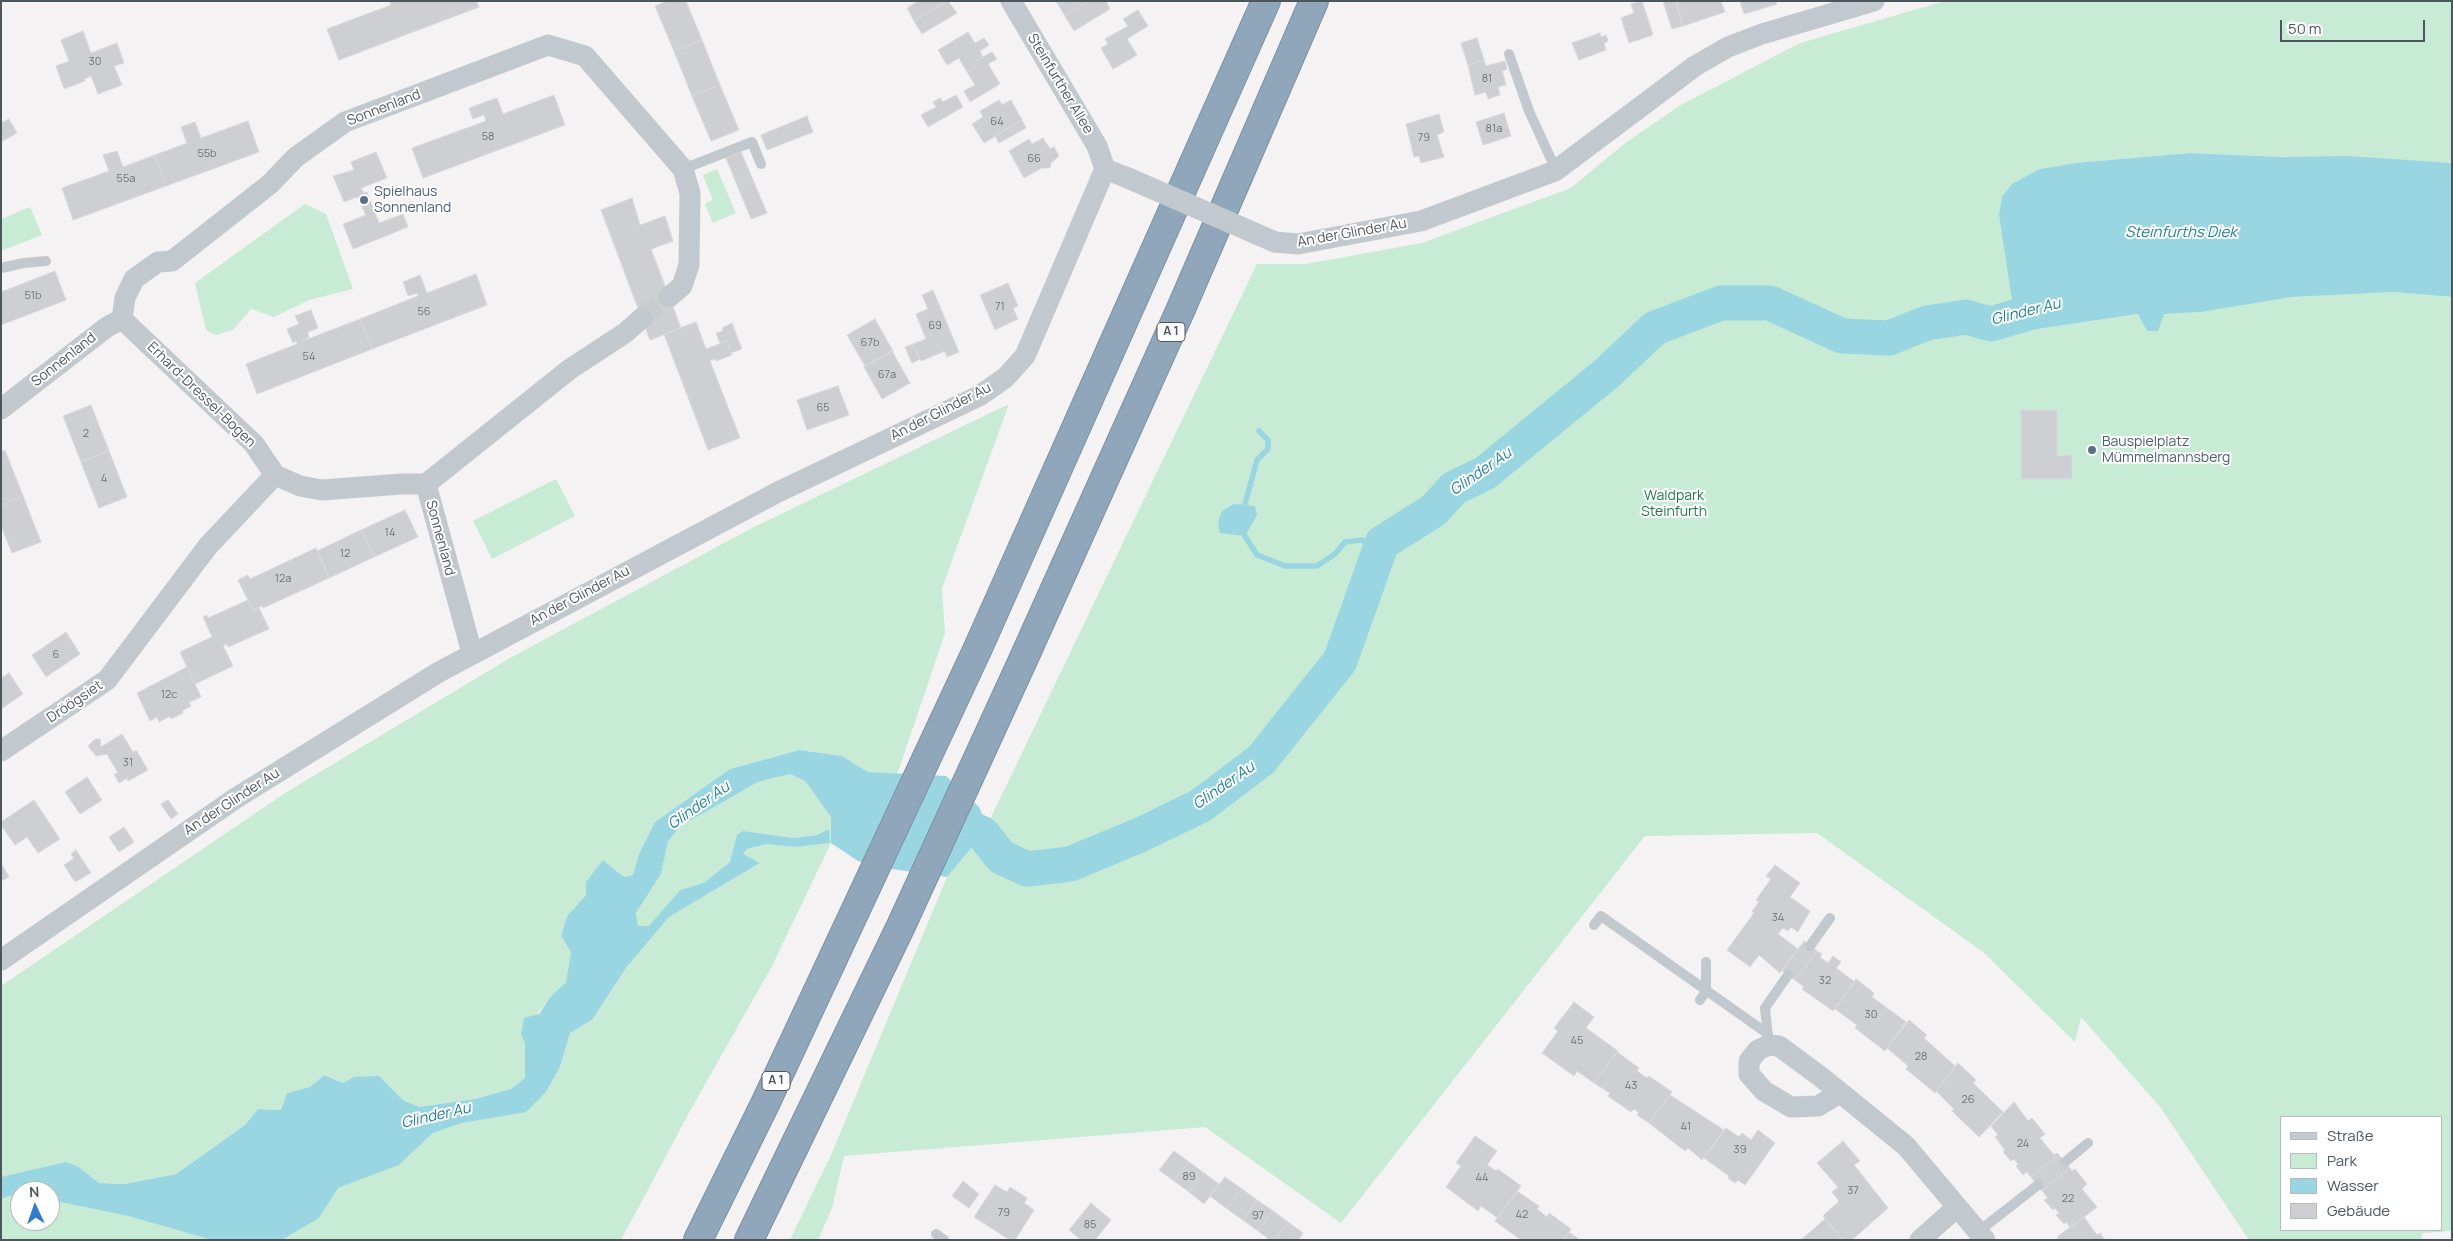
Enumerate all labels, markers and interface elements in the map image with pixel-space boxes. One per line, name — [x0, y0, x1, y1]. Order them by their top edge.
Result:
scale bar — [2283, 10, 2428, 42]
text: 50 m — [2288, 18, 2322, 39]
street label: Steinfurther Allee — [1023, 31, 1097, 137]
house number: 30 — [89, 55, 101, 69]
house number: 81 — [1482, 72, 1492, 86]
street label: Sonnenland — [345, 86, 423, 130]
house number: 64 — [990, 115, 1004, 129]
house number: 81a — [1486, 122, 1502, 136]
house number: 58 — [482, 130, 494, 144]
house number: 79 — [1418, 131, 1430, 145]
house number: 55b — [197, 147, 217, 161]
house number: 66 — [1027, 152, 1041, 166]
house number: 55a — [117, 172, 135, 186]
place label: Spielhaus Sonnenland — [374, 184, 451, 216]
marker: Spielhaus Sonnenland — [358, 194, 370, 206]
street label: An der Glinder Au — [1296, 215, 1408, 251]
water label: Steinfurths Diek — [2125, 224, 2237, 242]
house number: 51b — [24, 289, 42, 303]
water label: Glinder Au — [1989, 295, 2063, 329]
house number: 71 — [995, 300, 1005, 314]
house number: 56 — [417, 305, 431, 319]
house number: 69 — [928, 319, 942, 333]
road number: A 1 — [1157, 322, 1185, 342]
street label: Sonnenland — [28, 330, 100, 390]
house number: 67b — [861, 336, 879, 350]
street label: Erhard-Dressel-Bogen — [143, 339, 259, 451]
house number: 54 — [303, 350, 315, 364]
house number: 67a — [878, 368, 896, 382]
street label: An der Glinder Au — [888, 379, 994, 445]
house number: 65 — [816, 401, 830, 415]
house number: 2 — [83, 427, 89, 441]
place label: Bauspielplatz Mümmelmannsberg — [2102, 434, 2230, 467]
water label: Glinder Au — [1447, 444, 1515, 500]
marker: Bauspielplatz Mümmelmannsberg — [2086, 444, 2098, 456]
house number: 4 — [101, 472, 107, 486]
park label: Waldpark Steinfurth — [1641, 488, 1707, 520]
street label: Sonnenland — [422, 498, 458, 578]
house number: 14 — [385, 526, 395, 540]
house number: 12 — [340, 547, 350, 561]
street label: An der Glinder Au — [527, 563, 633, 629]
house number: 12a — [275, 572, 291, 586]
house number: 6 — [53, 648, 59, 662]
street label: Dröögsiet — [44, 677, 106, 727]
house number: 12c — [161, 688, 177, 702]
house number: 31 — [123, 756, 133, 770]
water label: Glinder Au — [1190, 758, 1258, 814]
street label: An der Glinder Au — [181, 765, 283, 839]
water label: Glinder Au — [665, 778, 733, 834]
house number: 34 — [1772, 911, 1784, 925]
house number: 32 — [1819, 974, 1831, 988]
house number: 30 — [1865, 1008, 1877, 1022]
house number: 45 — [1571, 1034, 1583, 1048]
house number: 28 — [1915, 1050, 1927, 1064]
road number: A 1 — [762, 1072, 790, 1090]
house number: 43 — [1625, 1079, 1637, 1093]
house number: 26 — [1961, 1093, 1975, 1107]
water label: Glinder Au — [399, 1099, 473, 1133]
legend — [2280, 1116, 2443, 1231]
house number: 41 — [1681, 1120, 1691, 1134]
text: Straße — [2327, 1125, 2373, 1146]
house number: 24 — [2017, 1137, 2029, 1151]
house number: 39 — [1734, 1143, 1746, 1157]
text: Park — [2327, 1150, 2357, 1171]
house number: 89 — [1182, 1170, 1196, 1184]
house number: 44 — [1475, 1171, 1489, 1185]
text: Wasser — [2327, 1175, 2379, 1196]
north arrow — [10, 1181, 60, 1231]
text: N — [29, 1182, 40, 1201]
house number: 37 — [1847, 1184, 1859, 1198]
house number: 22 — [2062, 1192, 2074, 1206]
text: Gebäude — [2327, 1200, 2390, 1221]
house number: 79 — [998, 1206, 1010, 1220]
house number: 42 — [1516, 1208, 1528, 1222]
house number: 97 — [1252, 1209, 1264, 1223]
house number: 85 — [1084, 1218, 1096, 1232]

